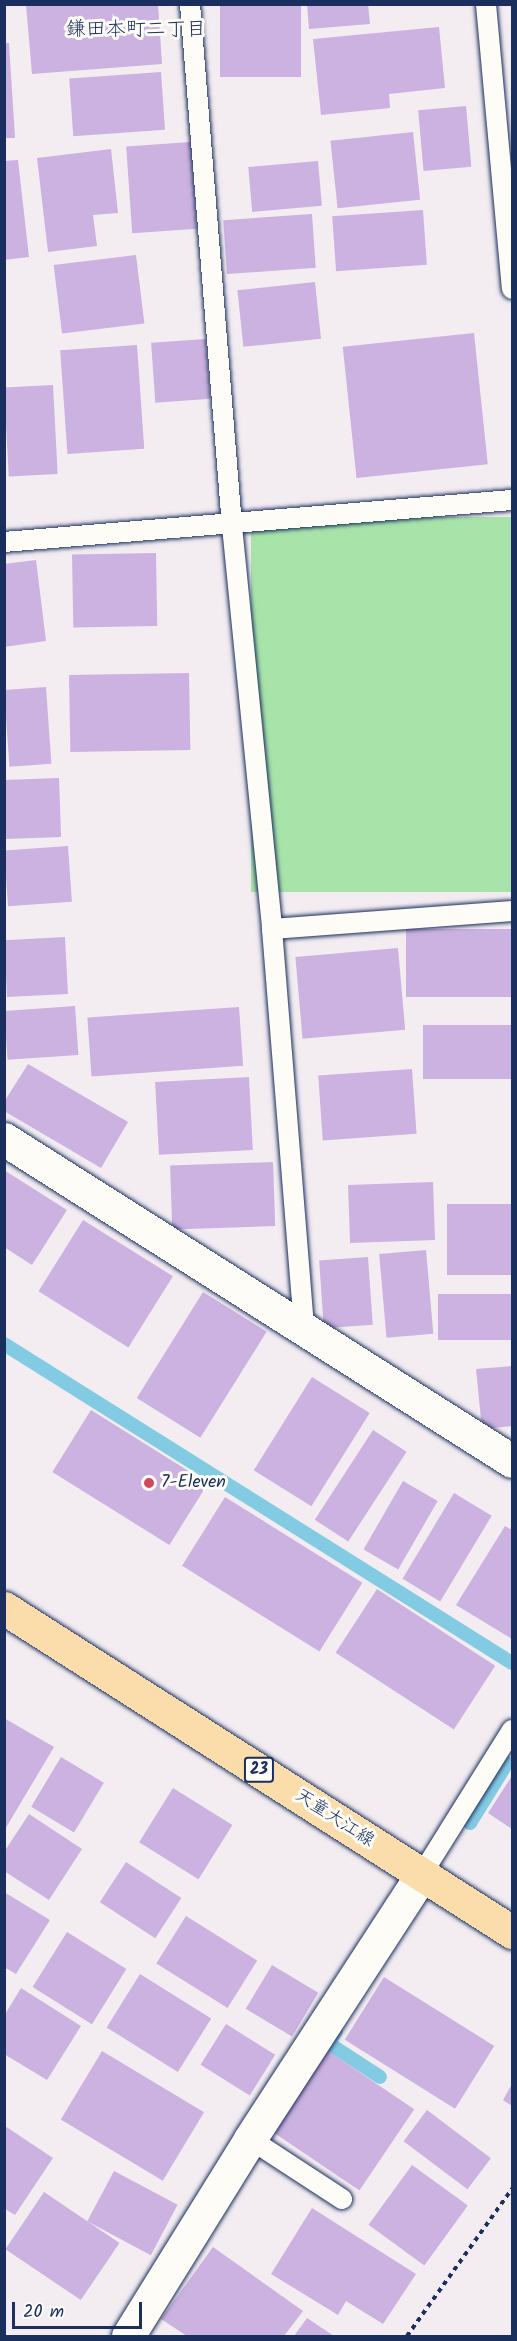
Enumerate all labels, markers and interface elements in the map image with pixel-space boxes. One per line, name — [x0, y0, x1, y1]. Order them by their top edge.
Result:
district label: 鎌田本町二丁目 — [66, 18, 206, 42]
place label: 7-Eleven — [161, 1472, 226, 1494]
marker: 7-Eleven — [142, 1476, 156, 1490]
road number: 23 — [242, 1757, 276, 1783]
street label: 天童大江線 — [290, 1785, 378, 1853]
scale bar — [15, 2290, 146, 2328]
text: 20 m — [23, 2298, 64, 2327]

